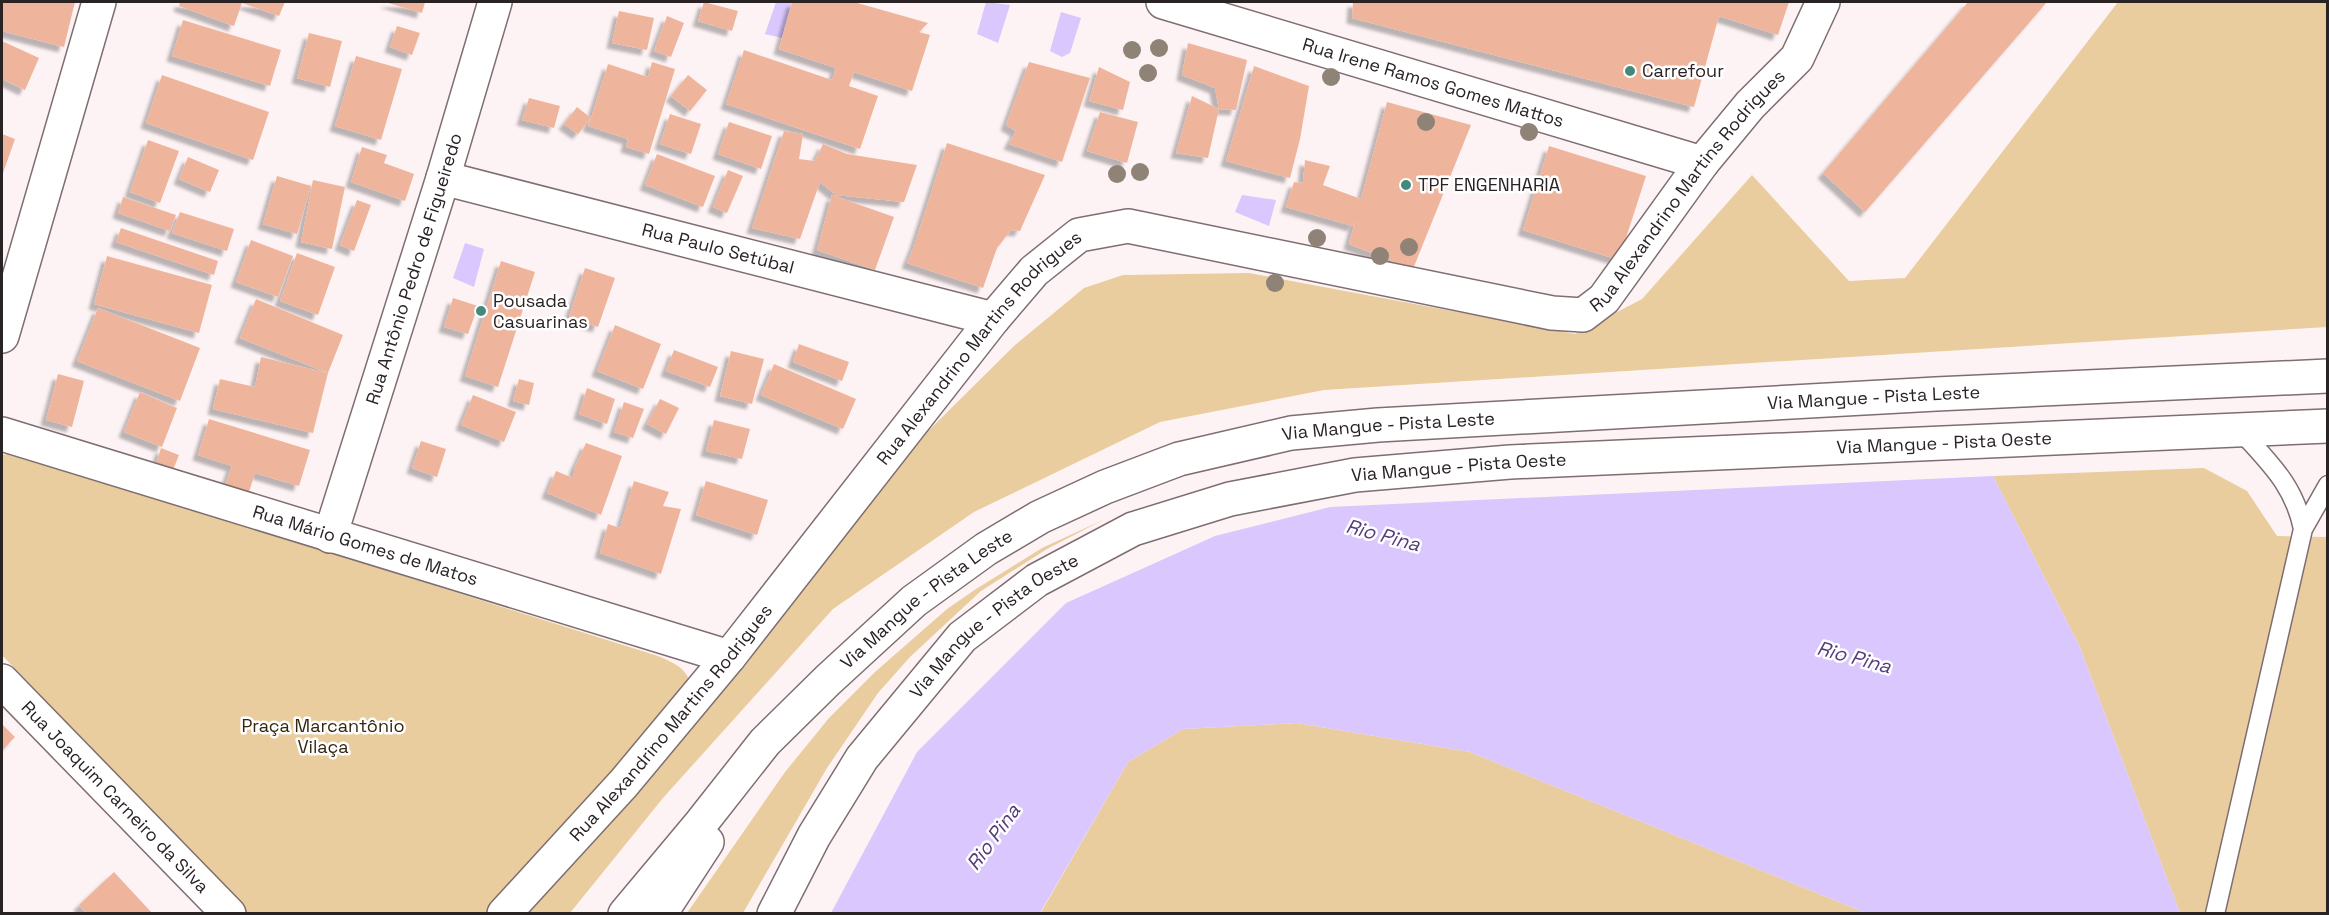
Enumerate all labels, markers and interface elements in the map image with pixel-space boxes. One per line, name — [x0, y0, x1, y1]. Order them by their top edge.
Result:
street label: Rua Irene Ramos Gomes Mattos — [1300, 32, 1567, 132]
place label: Carrefour — [1642, 59, 1724, 82]
marker: Carrefour — [1623, 64, 1637, 78]
street label: Rua Alexandrino Martins Rodrigues — [1585, 65, 1790, 317]
street label: Rua Antônio Pedro de Figueiredo — [360, 130, 467, 407]
place label: TPF ENGENHARIA — [1418, 173, 1560, 196]
marker: TPF ENGENHARIA — [1399, 178, 1413, 192]
street label: Rua Paulo Setúbal — [640, 217, 797, 279]
street label: Rua Alexandrino Martins Rodrigues — [871, 225, 1086, 469]
place label: Pousada Casuarinas — [493, 289, 588, 333]
marker: Pousada Casuarinas — [474, 304, 488, 318]
street label: Via Mangue - Pista Leste — [1766, 380, 1981, 414]
street label: Via Mangue - Pista Leste — [1280, 407, 1495, 446]
street label: Via Mangue - Pista Oeste — [1836, 426, 2052, 459]
street label: Via Mangue - Pista Oeste — [1350, 448, 1567, 486]
street label: Rua Mário Gomes de Matos — [250, 500, 481, 590]
water label: Rio Pina — [1343, 513, 1423, 557]
street label: Via Mangue - Pista Leste — [835, 524, 1016, 674]
street label: Via Mangue - Pista Oeste — [904, 548, 1082, 703]
street label: Rua Alexandrino Martins Rodrigues — [564, 599, 777, 846]
water label: Rio Pina — [1814, 635, 1894, 679]
street label: Rua Joaquim Carneiro da Silva — [17, 696, 214, 898]
park label: Praça Marcantônio Vilaça — [241, 714, 405, 758]
water label: Rio Pina — [960, 798, 1026, 875]

